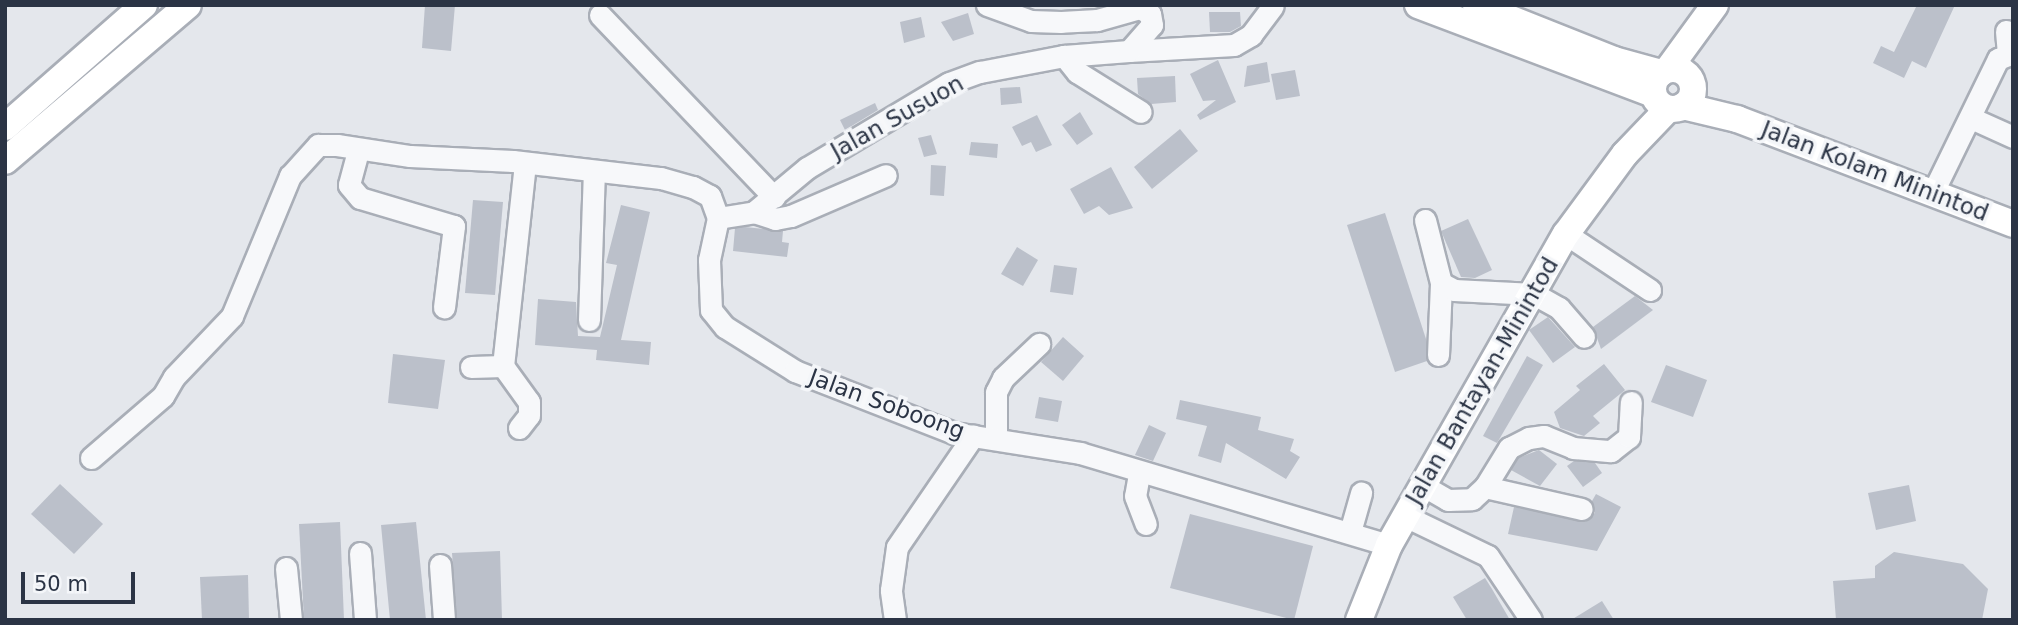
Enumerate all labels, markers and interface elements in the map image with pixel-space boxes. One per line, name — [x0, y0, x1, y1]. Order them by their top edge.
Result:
street label: Jalan Susuon — [826, 69, 968, 165]
street label: Jalan Kolam Minintod — [1758, 115, 1992, 227]
street label: Jalan Bantayan-Minintod — [1400, 252, 1564, 510]
street label: Jalan Soboong — [805, 363, 969, 445]
scale bar — [24, 558, 138, 602]
text: 50 m — [34, 572, 88, 596]

